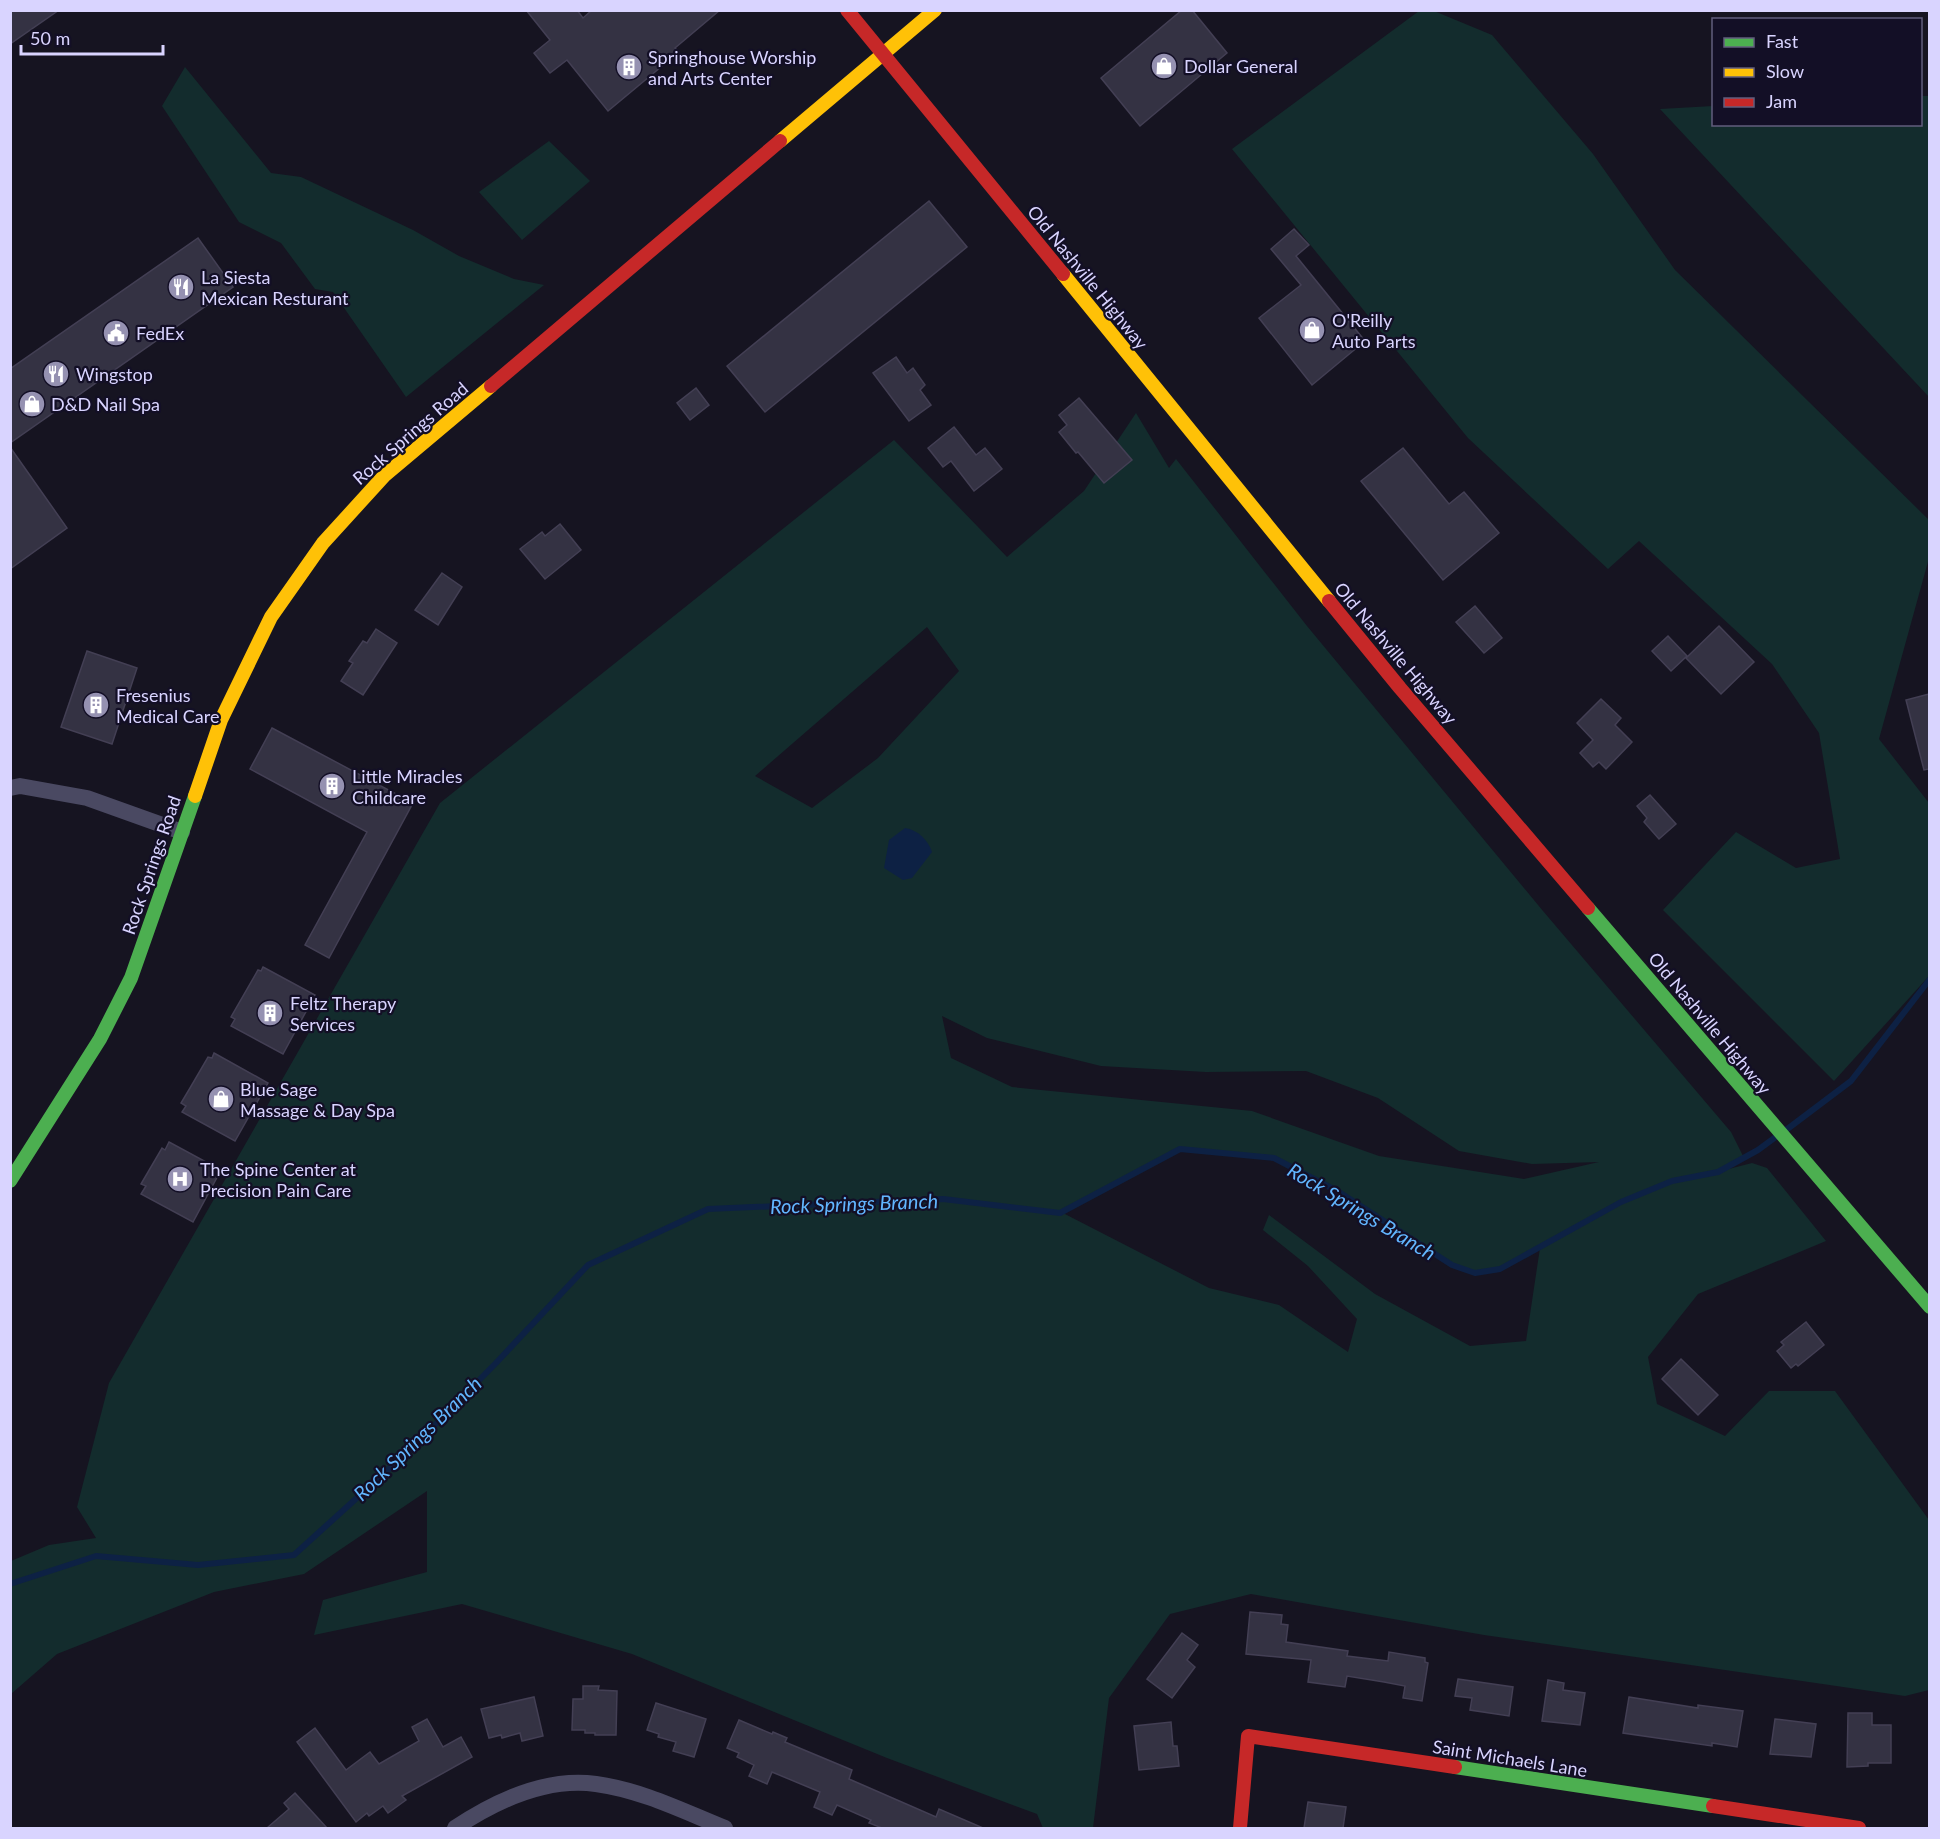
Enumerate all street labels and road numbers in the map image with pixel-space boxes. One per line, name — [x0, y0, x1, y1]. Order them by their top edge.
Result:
street label: Old Nashville Highway — [1023, 201, 1153, 354]
street label: Rock Springs Road — [348, 377, 472, 489]
street label: Old Nashville Highway — [1330, 577, 1462, 729]
street label: Rock Springs Road — [117, 793, 185, 937]
street label: Old Nashville Highway — [1644, 947, 1776, 1099]
street label: Saint Michaels Lane — [1431, 1735, 1589, 1781]

